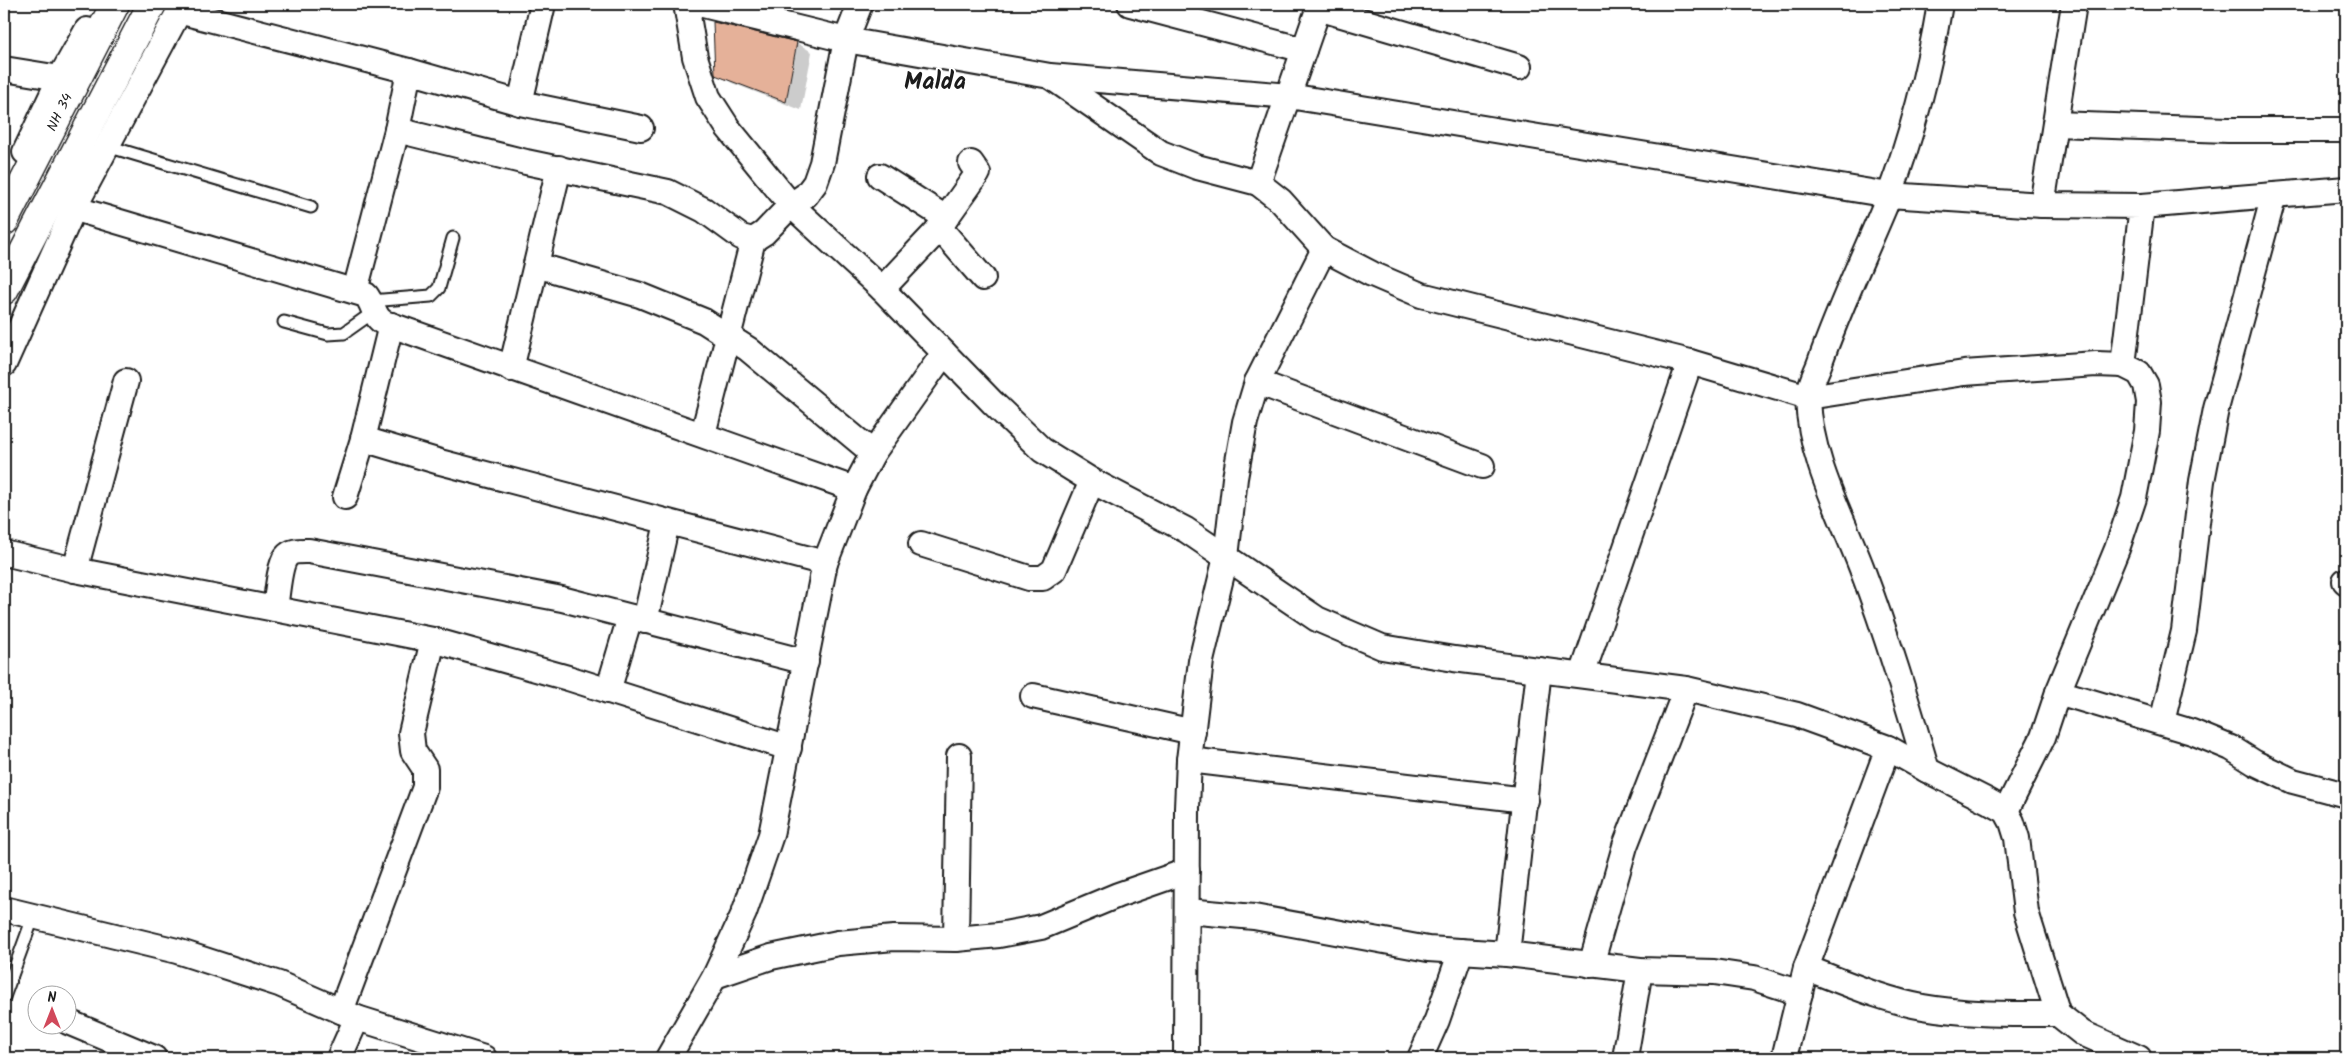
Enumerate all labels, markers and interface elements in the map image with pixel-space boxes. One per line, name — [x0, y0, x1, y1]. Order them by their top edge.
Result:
district label: Malda — [904, 63, 966, 102]
street label: NH 34 — [41, 89, 79, 135]
north arrow — [28, 984, 78, 1034]
text: N — [48, 987, 57, 1009]

